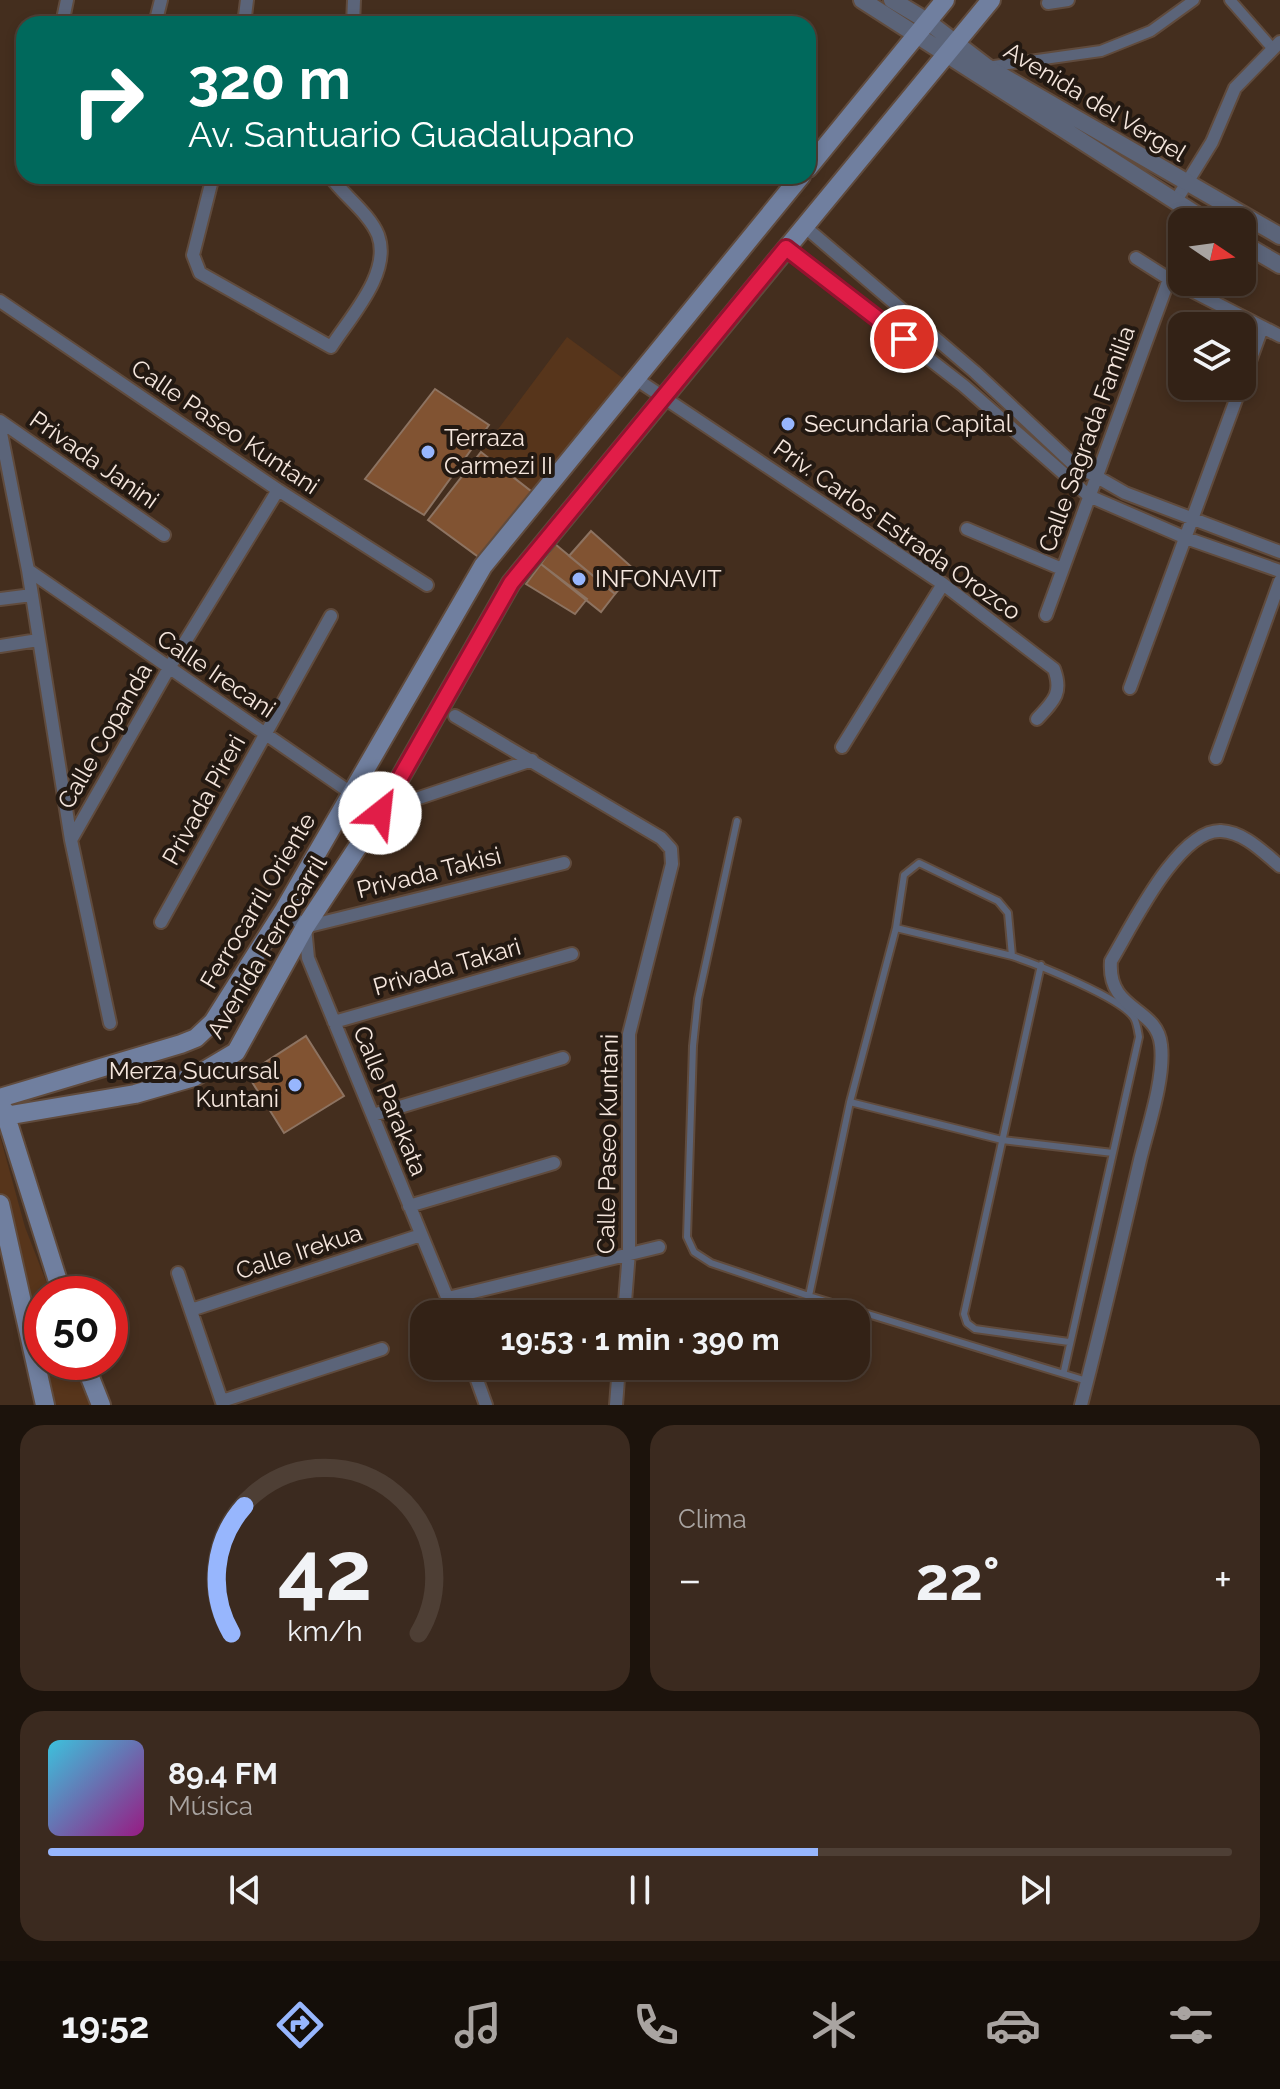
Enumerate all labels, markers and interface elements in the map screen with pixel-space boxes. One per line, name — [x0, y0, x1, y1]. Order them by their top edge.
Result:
street label: Avenida del Vergel — [999, 36, 1192, 168]
text: 320 m — [188, 46, 351, 112]
icon: right — [56, 48, 160, 152]
text: Av. Santuario Guadalupano — [188, 113, 634, 155]
north arrow — [1168, 208, 1256, 296]
map controls — [1168, 208, 1256, 400]
pin — [870, 305, 938, 373]
button: layers — [1168, 312, 1256, 400]
icon: arrive — [882, 317, 926, 361]
street label: Calle Sagrada Familia — [1032, 322, 1141, 556]
street label: Calle Paseo Kuntani — [126, 353, 325, 500]
street label: Privada Janini — [24, 405, 164, 515]
place label: Secundaria Capital — [804, 409, 1013, 438]
marker: Secundaria Capital — [779, 415, 797, 433]
place label: Terraza Carmezi II — [444, 423, 553, 480]
street label: Priv. Carlos Estrada Orozco — [768, 433, 1027, 626]
marker: Terraza Carmezi II — [419, 443, 437, 461]
place label: INFONAVIT — [595, 564, 722, 593]
marker: INFONAVIT — [570, 570, 588, 588]
street label: Calle Irecani — [152, 623, 281, 724]
street label: Calle Copanda — [51, 658, 158, 814]
street label: Privada Pireri — [156, 730, 251, 870]
position arrow — [338, 771, 422, 855]
street label: Ferrocarril Oriente — [194, 808, 321, 994]
street label: Privada Takisi — [354, 841, 504, 904]
street label: Avenida Ferrocarril — [201, 850, 333, 1043]
street label: Privada Takari — [370, 932, 524, 1001]
street label: Calle Parakata — [347, 1022, 434, 1180]
street label: Calle Paseo Kuntani — [591, 1034, 624, 1254]
place label: Merza Sucursal Kuntani — [109, 1056, 279, 1113]
marker: Merza Sucursal Kuntani — [286, 1076, 304, 1094]
street label: Calle Irekua — [232, 1218, 366, 1286]
speed limit sign: 50 — [24, 1276, 128, 1380]
text: 19:53 · 1 min · 390 m — [500, 1322, 780, 1357]
text: Clima — [678, 1504, 747, 1534]
text: 42 — [278, 1522, 372, 1619]
text: 22° — [916, 1544, 1000, 1614]
text: − — [678, 1554, 702, 1605]
text: + — [1214, 1554, 1232, 1605]
text: km/h — [287, 1614, 363, 1648]
text: 89.4 FM — [168, 1756, 278, 1791]
text: Música — [168, 1791, 253, 1821]
icon: previous — [223, 1868, 267, 1912]
icon: pause — [618, 1868, 662, 1912]
icon: next — [1013, 1868, 1057, 1912]
icon: directions — [272, 1997, 328, 2053]
icon: music — [450, 1997, 506, 2053]
icon: phone — [628, 1997, 684, 2053]
icon: climate — [806, 1997, 862, 2053]
icon: car — [985, 1997, 1041, 2053]
icon: filters — [1163, 1997, 1219, 2053]
text: 19:52 — [61, 2004, 149, 2046]

